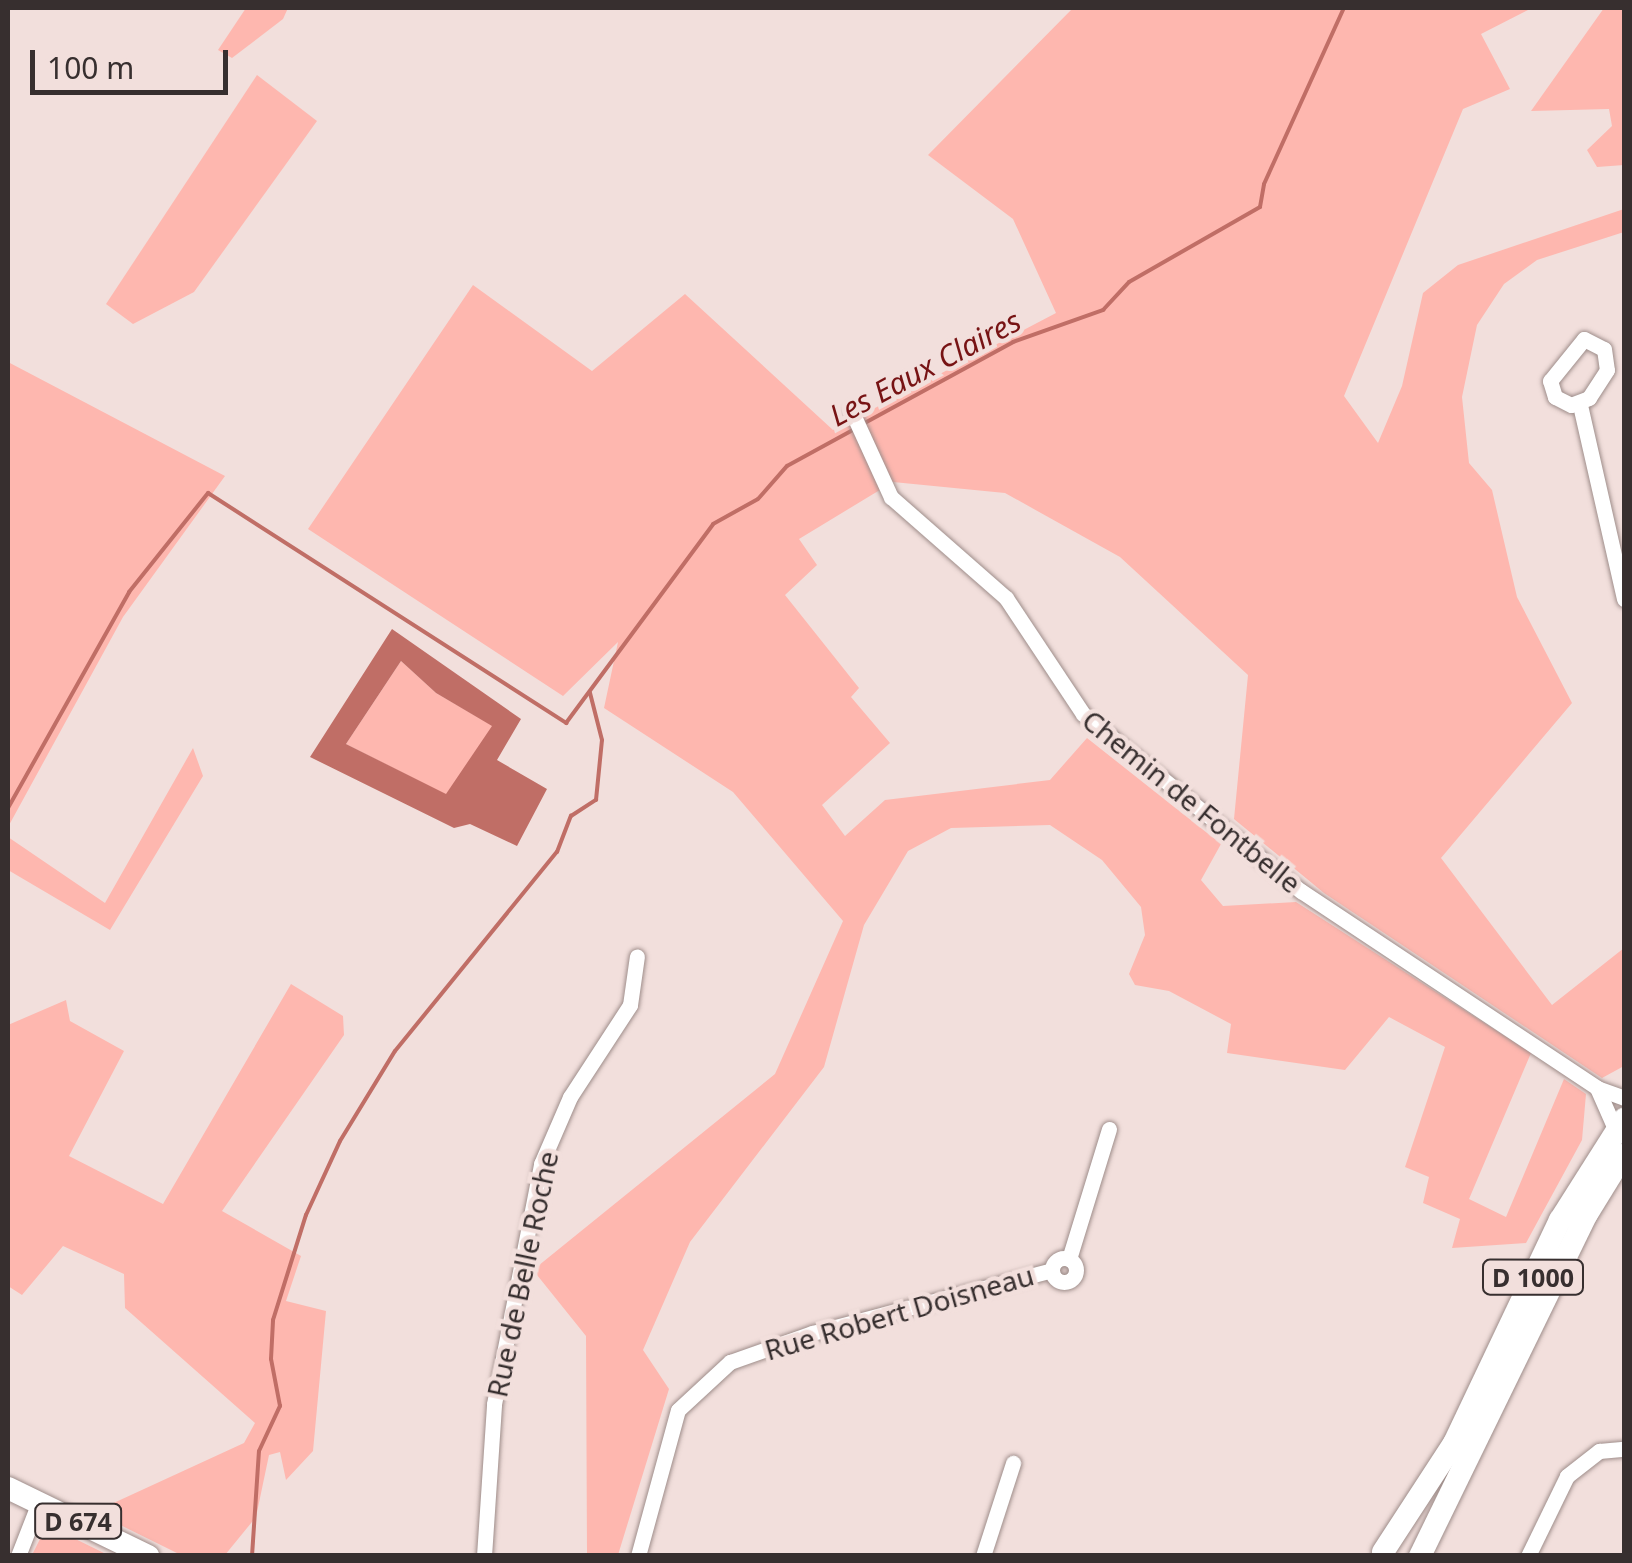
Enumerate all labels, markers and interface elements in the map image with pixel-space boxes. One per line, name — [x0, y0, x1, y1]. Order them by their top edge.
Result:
scale bar — [35, 30, 232, 92]
text: 100 m — [47, 47, 134, 88]
water label: Les Eaux Claires — [823, 302, 1027, 434]
street label: Chemin de Fontbelle — [1076, 703, 1308, 899]
street label: Rue de Belle Roche — [480, 1148, 564, 1400]
road number: D 1000 — [1480, 1257, 1586, 1297]
street label: Rue Robert Doisneau — [761, 1258, 1037, 1366]
road number: D 674 — [33, 1501, 123, 1541]

